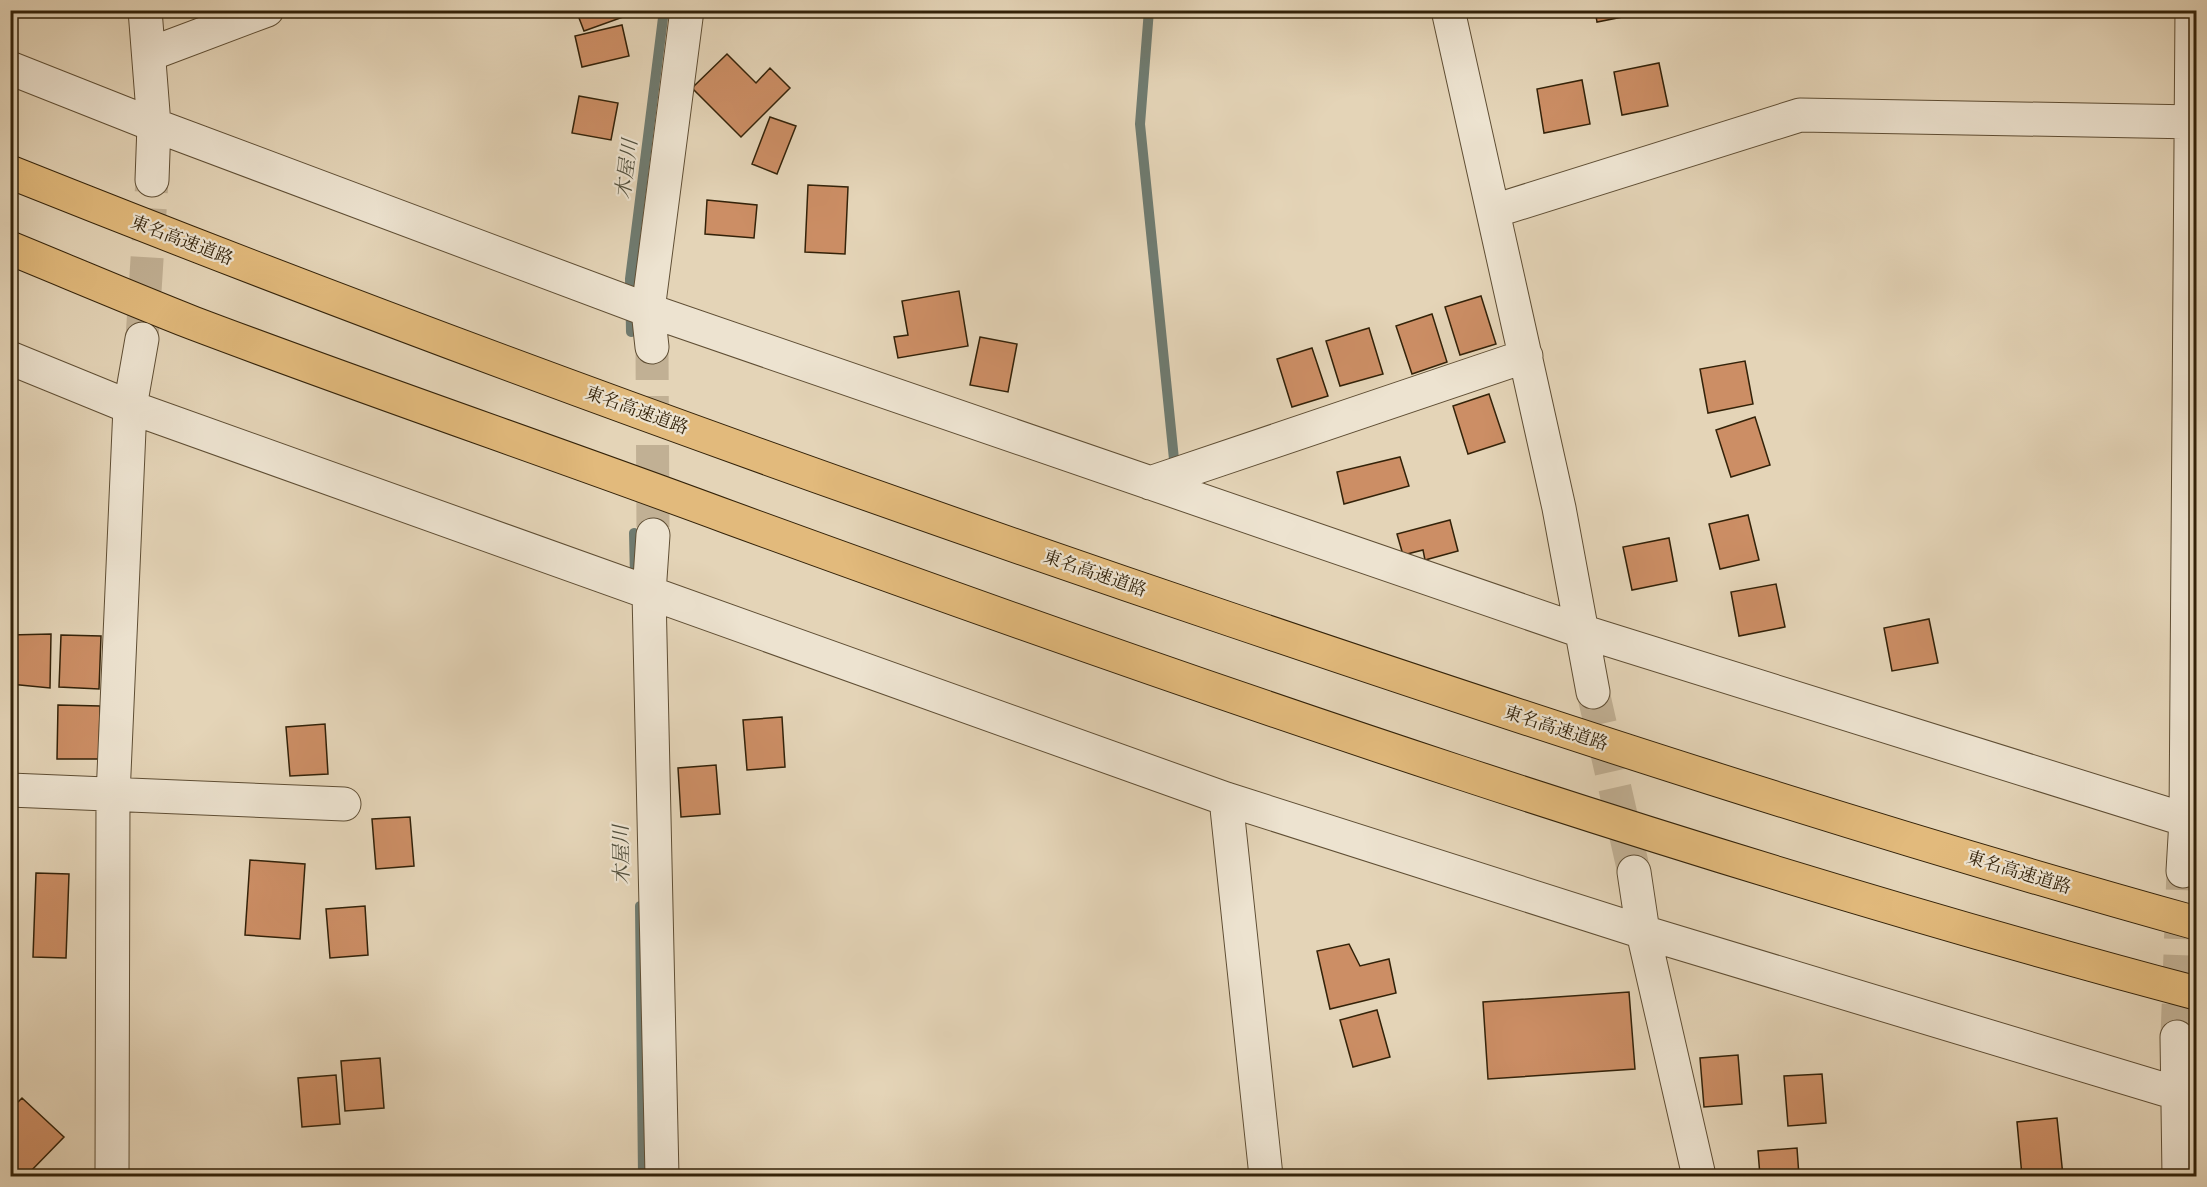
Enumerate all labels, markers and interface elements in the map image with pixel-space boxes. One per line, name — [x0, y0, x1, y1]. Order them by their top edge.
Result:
water label: 木屋川 — [609, 136, 644, 200]
street label: 東名高速道路 — [127, 209, 237, 271]
street label: 東名高速道路 — [582, 380, 692, 441]
street label: 東名高速道路 — [1040, 544, 1150, 603]
street label: 東名高速道路 — [1501, 700, 1611, 757]
water label: 木屋川 — [607, 823, 636, 885]
street label: 東名高速道路 — [1964, 845, 2074, 900]

